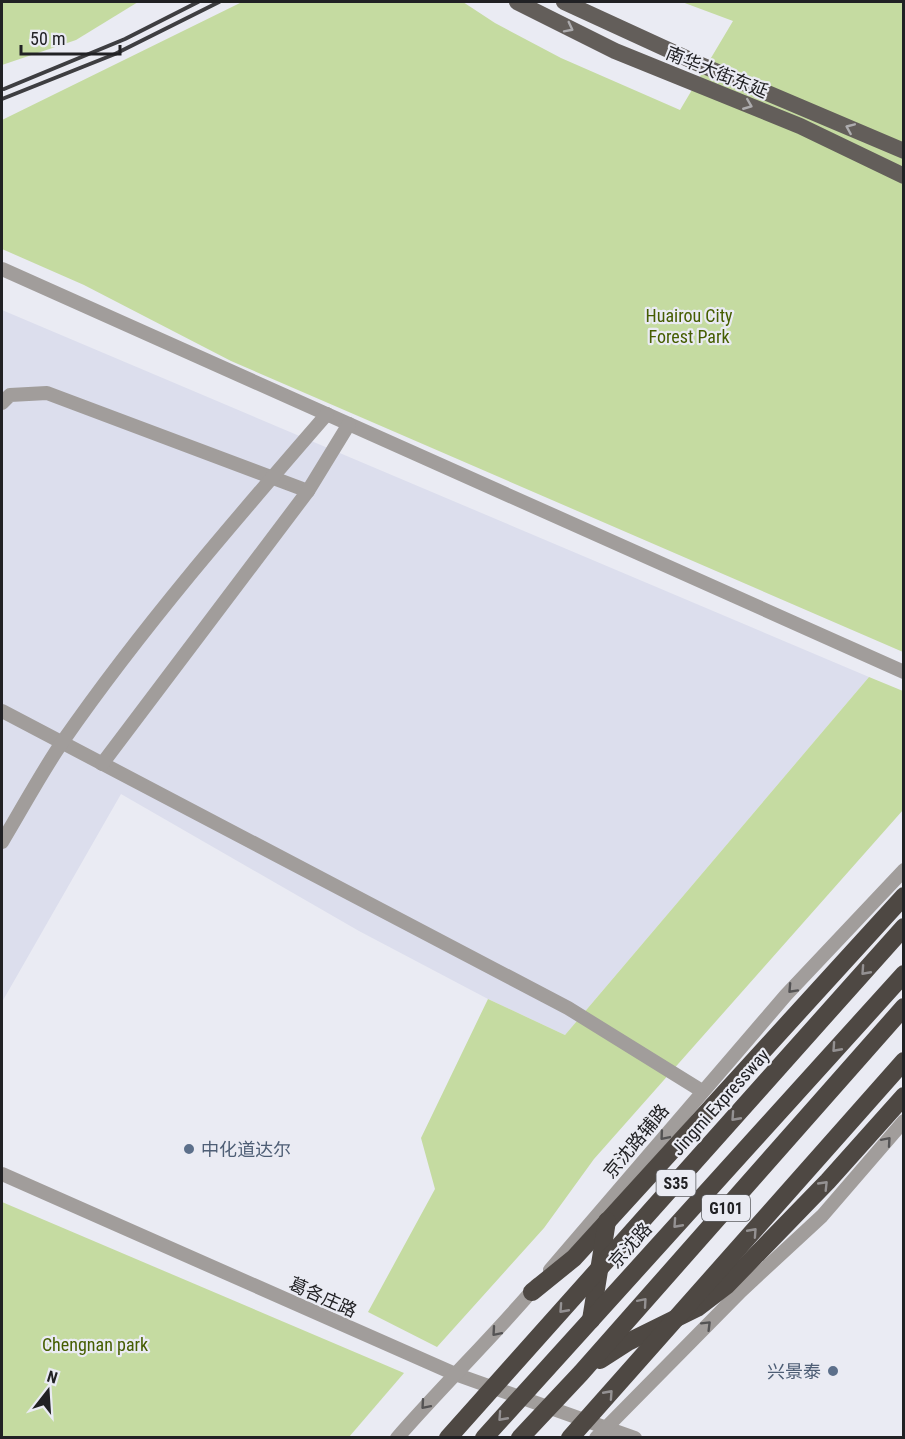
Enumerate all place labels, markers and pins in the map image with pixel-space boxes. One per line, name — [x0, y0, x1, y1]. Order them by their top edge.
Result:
place label: 中化道达尔 — [201, 1139, 291, 1160]
marker: 中化道达尔 — [182, 1142, 196, 1156]
place label: 兴景泰 — [767, 1361, 821, 1382]
marker: 兴景泰 — [826, 1364, 840, 1378]

